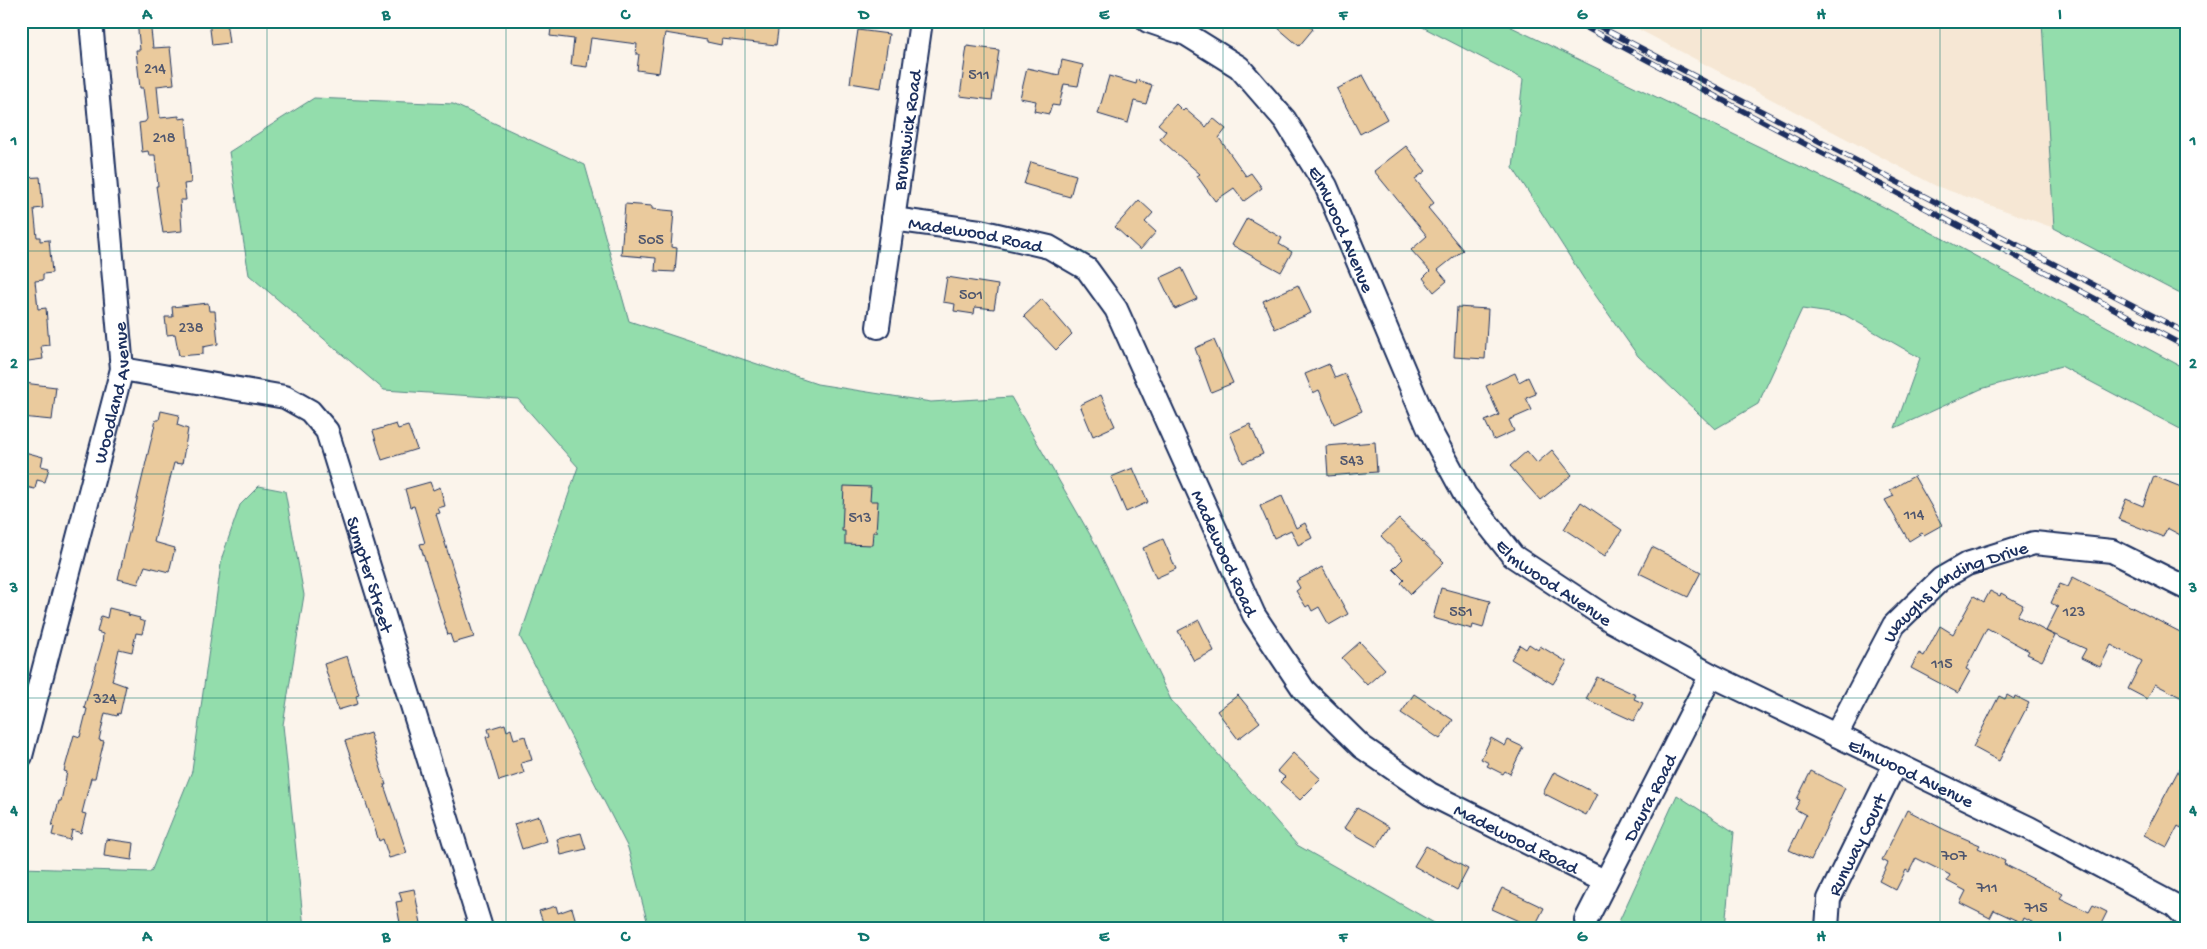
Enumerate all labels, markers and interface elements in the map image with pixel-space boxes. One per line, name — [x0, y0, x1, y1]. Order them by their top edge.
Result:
text: A — [141, 7, 153, 26]
text: B — [381, 7, 391, 26]
text: C — [620, 7, 631, 26]
text: D — [857, 7, 870, 26]
text: E — [1099, 7, 1110, 26]
text: F — [1338, 7, 1349, 26]
text: G — [1577, 7, 1588, 26]
text: H — [1816, 7, 1826, 26]
text: I — [2058, 7, 2062, 26]
house number: 214 — [144, 61, 166, 80]
street label: Brunswick Road — [889, 67, 929, 193]
house number: 511 — [968, 67, 990, 86]
house number: 218 — [152, 130, 176, 149]
text: 1 — [10, 133, 17, 152]
text: 1 — [2189, 133, 2196, 152]
street label: Elmwood Avenue — [1301, 162, 1378, 297]
street label: Madewood Road — [907, 213, 1046, 261]
house number: 505 — [638, 232, 664, 251]
house number: 501 — [959, 287, 983, 306]
house number: 238 — [179, 320, 204, 339]
street label: Woodland Avenue — [90, 321, 137, 466]
text: 2 — [10, 356, 18, 375]
text: 2 — [2189, 356, 2197, 375]
house number: 543 — [1340, 453, 1364, 472]
street label: Madewood Road — [1184, 487, 1262, 622]
house number: 114 — [1903, 507, 1925, 526]
house number: 513 — [848, 510, 872, 529]
street label: Sumpter Street — [339, 514, 397, 638]
street label: Elmwood Avenue — [1489, 536, 1615, 633]
street label: Waughs Landing Drive — [1879, 538, 2032, 647]
text: 3 — [9, 580, 18, 599]
text: 3 — [2188, 580, 2197, 599]
house number: 551 — [1449, 604, 1473, 623]
house number: 123 — [2062, 604, 2085, 623]
house number: 115 — [1930, 656, 1953, 675]
house number: 324 — [92, 691, 117, 710]
street label: Elmwood Avenue — [1843, 735, 1977, 815]
street label: Daura Road — [1619, 749, 1685, 848]
street label: Runway Court — [1824, 789, 1895, 901]
street label: Madewood Road — [1449, 800, 1583, 882]
text: 4 — [9, 803, 18, 822]
text: 4 — [2188, 803, 2197, 822]
house number: 707 — [1940, 848, 1968, 867]
house number: 711 — [1975, 880, 1998, 899]
house number: 715 — [2023, 900, 2048, 919]
text: A — [141, 929, 153, 948]
text: B — [381, 929, 391, 948]
text: C — [620, 929, 631, 948]
text: D — [857, 929, 870, 948]
text: E — [1099, 929, 1110, 948]
text: F — [1338, 929, 1349, 948]
text: G — [1577, 929, 1588, 948]
text: H — [1816, 929, 1826, 948]
text: I — [2058, 929, 2062, 948]

